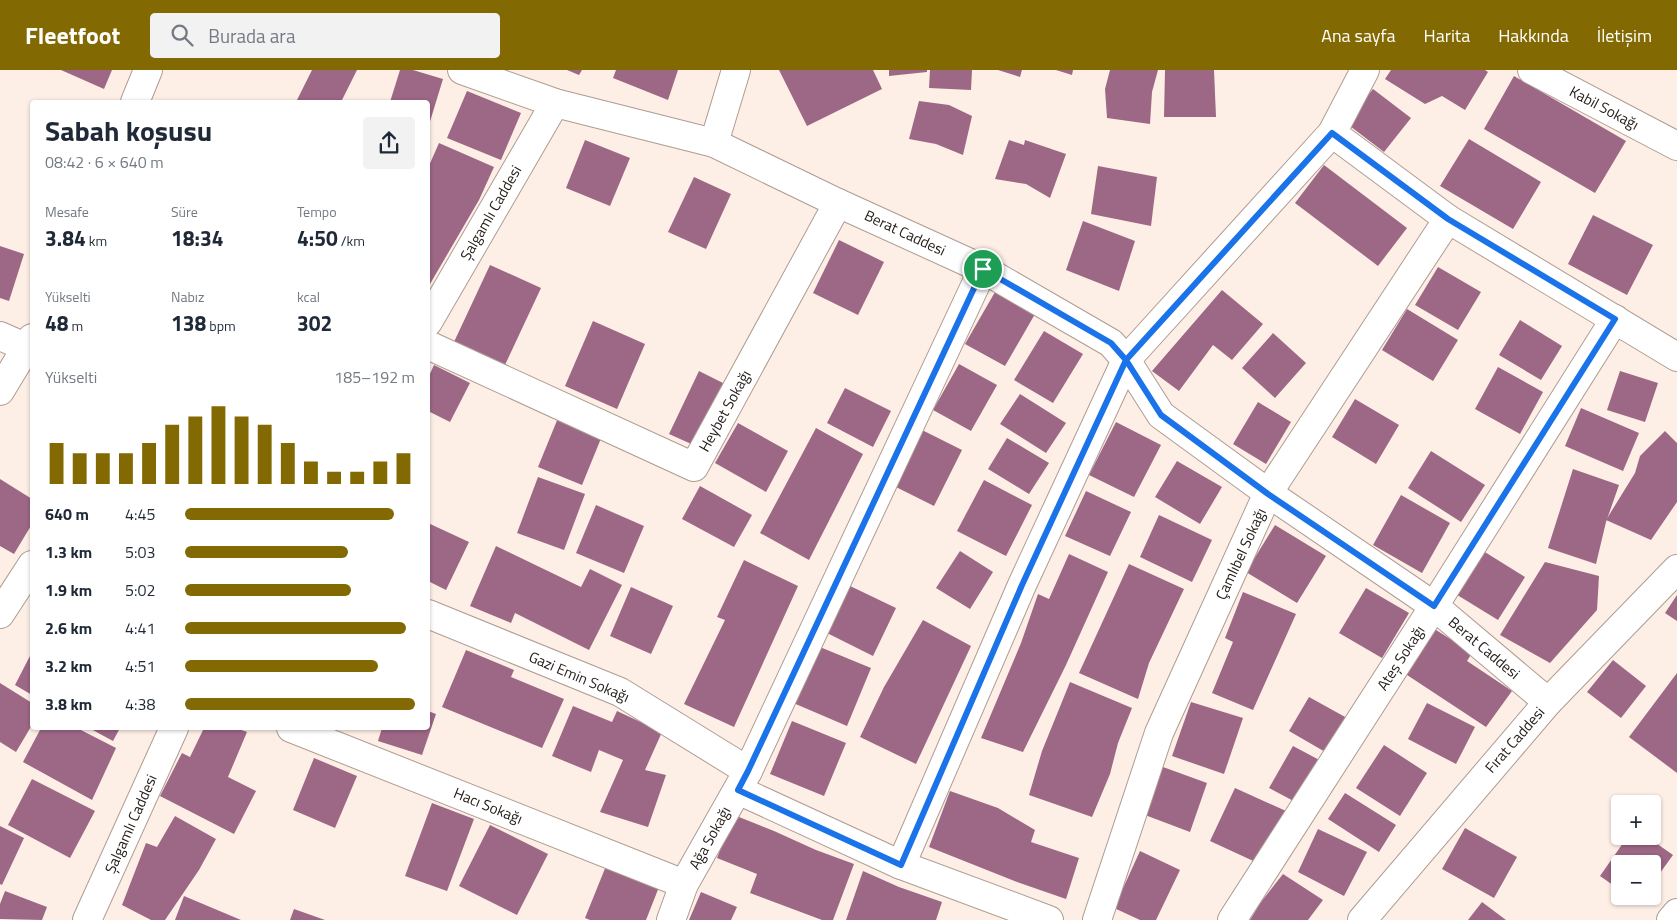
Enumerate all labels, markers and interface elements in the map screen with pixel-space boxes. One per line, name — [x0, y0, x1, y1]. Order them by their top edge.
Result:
search box — [150, 13, 500, 58]
text: Fleetfoot — [25, 17, 120, 53]
icon: search — [168, 21, 196, 49]
text: Burada ara — [208, 21, 295, 50]
text: Ana sayfa — [1321, 22, 1396, 49]
text: Harita — [1424, 22, 1470, 49]
text: Hakkında — [1498, 22, 1569, 49]
text: İletişim — [1597, 22, 1652, 49]
street label: Kabil Sokağı — [1565, 80, 1643, 135]
text: Sabah koşusu — [45, 109, 212, 152]
button: share — [363, 117, 415, 169]
text: 08:42 · 6 × 640 m — [45, 150, 164, 174]
street label: Şalgamlı Caddesi — [454, 161, 527, 265]
text: Mesafe — [45, 201, 89, 222]
text: Süre — [171, 201, 198, 222]
text: Tempo — [297, 201, 337, 222]
street label: Berat Caddesi — [861, 204, 950, 261]
text: 3.84 — [45, 222, 86, 254]
text: 18:34 — [171, 222, 223, 254]
text: 4:50 — [297, 222, 338, 254]
text: km — [86, 230, 107, 251]
text: /km — [338, 230, 365, 251]
pin — [962, 248, 1004, 290]
icon: arrive — [969, 255, 997, 283]
text: Yükselti — [45, 286, 91, 307]
text: Nabız — [171, 286, 204, 307]
text: kcal — [297, 286, 320, 307]
text: 48 — [45, 307, 69, 339]
text: 138 — [171, 307, 206, 339]
text: 302 — [297, 307, 332, 339]
text: m — [69, 315, 83, 336]
text: bpm — [206, 315, 236, 336]
text: Yükselti — [45, 365, 97, 389]
text: 185–192 m — [334, 365, 415, 389]
street label: Heybet Sokağı — [693, 366, 757, 456]
text: 640 m — [45, 502, 89, 526]
text: 4:45 — [125, 502, 155, 526]
street label: Çamlıbel Sokağı — [1209, 504, 1272, 603]
text: 1.3 km — [45, 540, 92, 564]
text: 5:03 — [125, 540, 155, 564]
text: 1.9 km — [45, 578, 92, 602]
text: 5:02 — [125, 578, 155, 602]
street label: Berat Caddesi — [1443, 611, 1525, 685]
text: 2.6 km — [45, 616, 92, 640]
text: 4:41 — [125, 616, 155, 640]
street label: Ateş Sokağı — [1371, 621, 1430, 695]
street label: Gazi Emin Sokağı — [525, 645, 633, 708]
text: 3.2 km — [45, 654, 92, 678]
text: 4:51 — [125, 654, 155, 678]
text: 3.8 km — [45, 692, 92, 716]
text: 4:38 — [125, 692, 155, 716]
street label: Fırat Caddesi — [1479, 701, 1550, 778]
street label: Şalgamlı Caddesi — [98, 771, 163, 877]
street label: Hacı Sokağı — [450, 781, 526, 830]
map controls — [1611, 795, 1661, 905]
button: + — [1611, 795, 1661, 845]
street label: Ağa Sokağı — [683, 802, 736, 874]
button: − — [1611, 855, 1661, 905]

